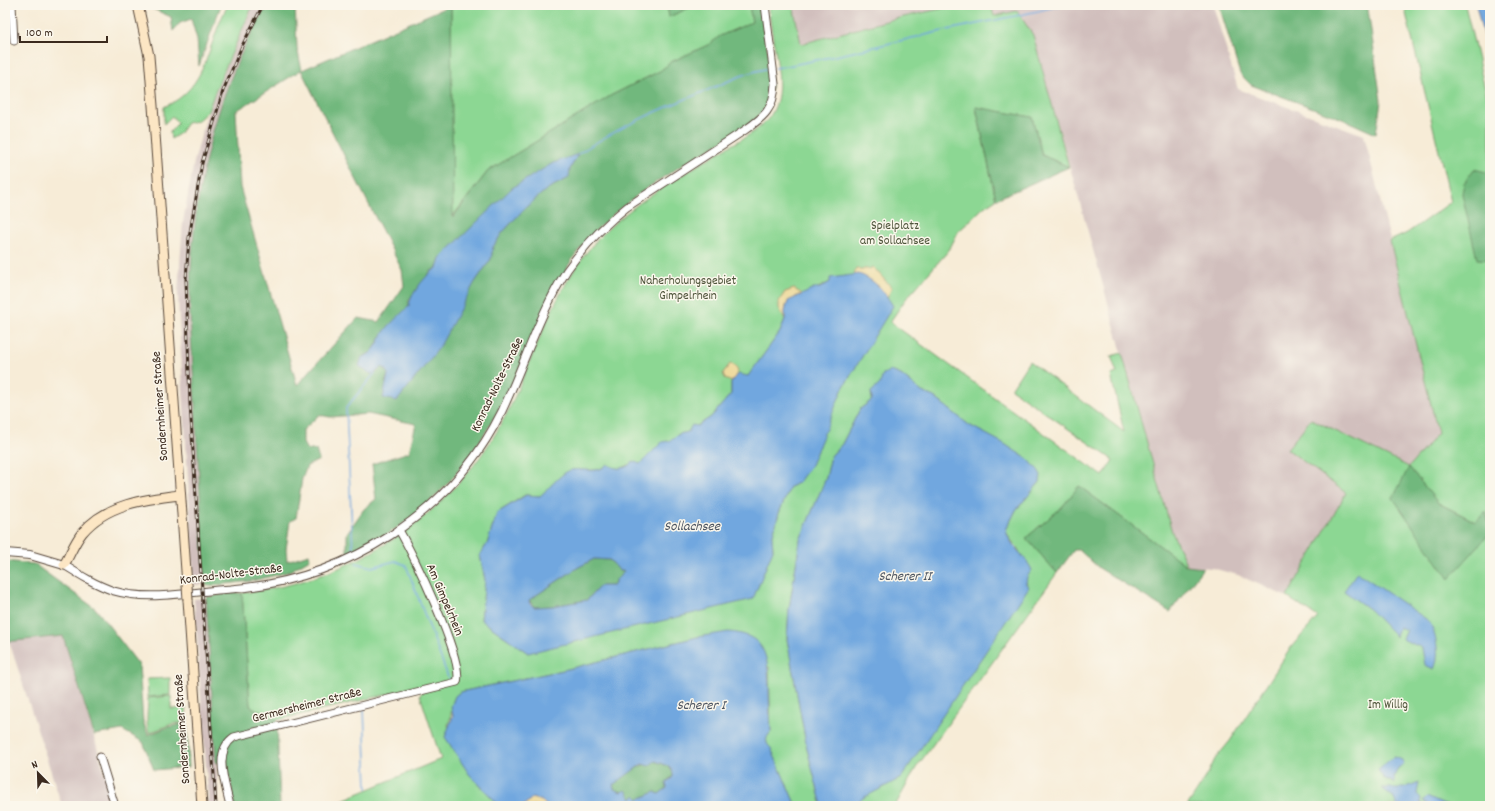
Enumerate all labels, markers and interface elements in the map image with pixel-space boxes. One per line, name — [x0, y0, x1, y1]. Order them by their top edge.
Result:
scale bar — [20, 18, 107, 44]
text: 100 m — [26, 25, 53, 42]
park label: Spielplatz am Sollachsee — [860, 217, 930, 251]
park label: Naherholungsgebiet Gimpelrhein — [640, 272, 736, 306]
street label: Konrad-Nolte-Straße — [467, 334, 529, 435]
street label: Sondernheimer Straße — [148, 350, 174, 462]
water label: Sollachsee — [664, 517, 721, 537]
street label: Konrad-Nolte-Straße — [179, 559, 283, 591]
street label: Am Gimpelrhein — [420, 561, 468, 639]
water label: Scherer II — [879, 567, 933, 587]
street label: Sondernheimer Straße — [170, 673, 196, 785]
street label: Germersheimer Straße — [250, 683, 364, 729]
water label: Scherer I — [677, 696, 727, 716]
park label: Im Willig — [1368, 696, 1408, 715]
north arrow — [18, 753, 58, 793]
text: N — [29, 757, 41, 774]

